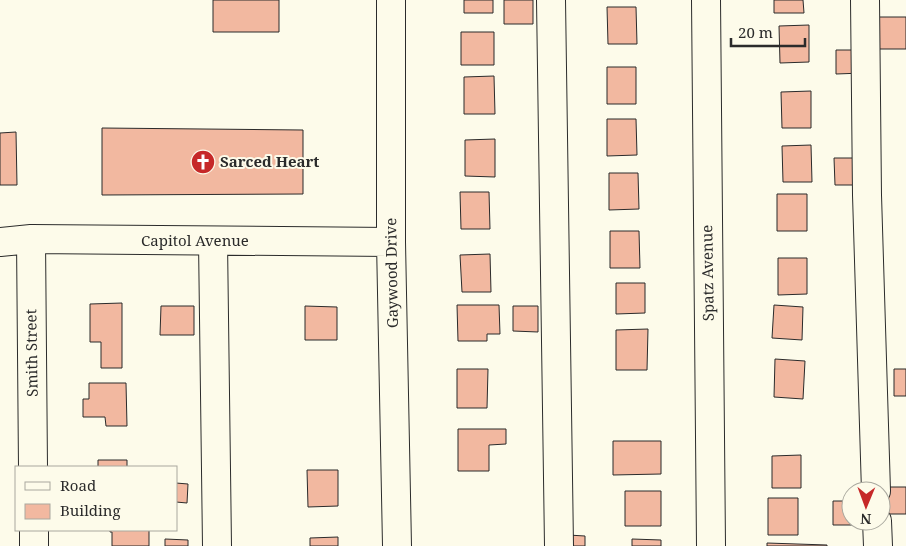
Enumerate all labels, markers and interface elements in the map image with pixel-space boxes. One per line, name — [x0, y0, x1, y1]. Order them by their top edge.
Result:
scale bar — [731, 15, 805, 47]
text: 20 m — [738, 22, 773, 42]
church icon: Sarced Heart — [190, 149, 216, 175]
place label: Sarced Heart — [220, 151, 319, 171]
street label: Gaywood Drive — [380, 218, 402, 328]
street label: Spatz Avenue — [696, 225, 718, 321]
street label: Capitol Avenue — [141, 230, 249, 250]
street label: Smith Street — [20, 309, 42, 397]
legend — [15, 466, 178, 531]
text: Road — [60, 475, 96, 495]
north arrow — [841, 481, 891, 531]
text: Building — [60, 500, 121, 520]
text: N — [860, 510, 871, 529]

